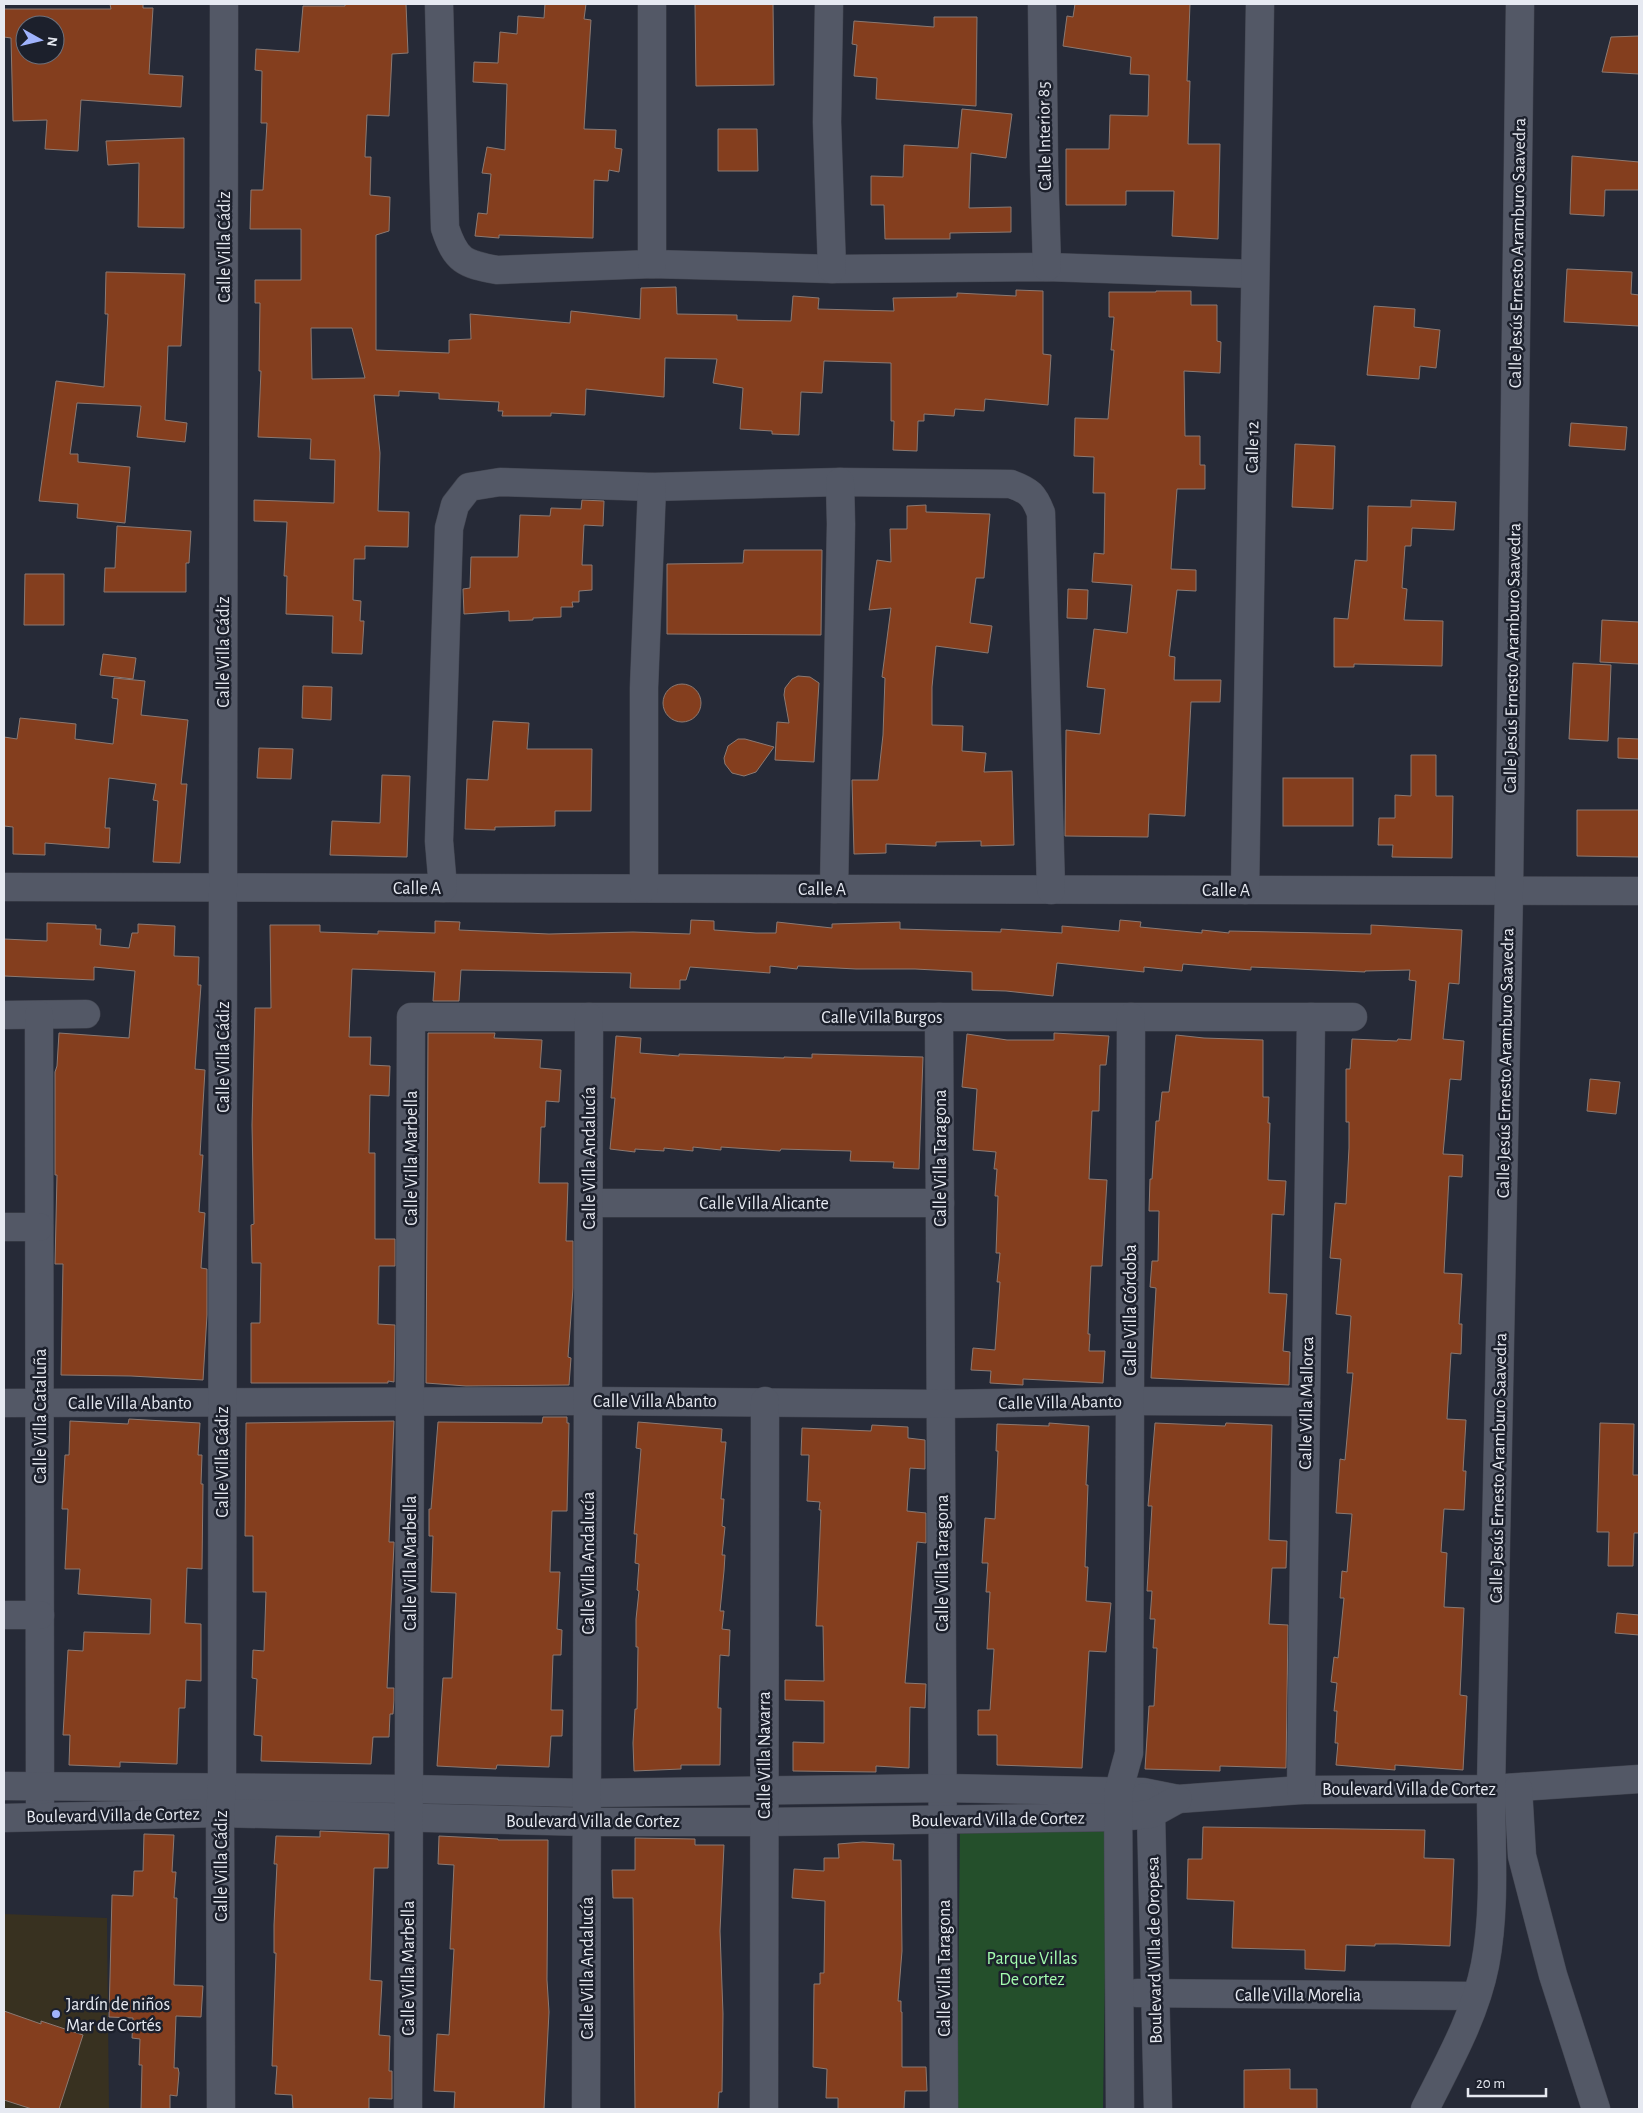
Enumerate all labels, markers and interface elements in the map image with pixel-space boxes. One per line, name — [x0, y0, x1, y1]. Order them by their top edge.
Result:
north arrow — [15, 15, 65, 65]
text: N — [44, 36, 59, 47]
street label: Calle Interior 85 — [1035, 81, 1055, 191]
street label: Calle Jesús Ernesto Aramburo Saavedra — [1507, 118, 1529, 388]
street label: Calle Villa Cádiz — [216, 191, 234, 303]
street label: Calle 12 — [1244, 421, 1262, 473]
street label: Calle Jesús Ernesto Aramburo Saavedra — [1502, 523, 1524, 793]
street label: Calle Villa Cádiz — [215, 596, 233, 708]
street label: Calle A — [393, 880, 442, 898]
street label: Calle A — [798, 881, 847, 899]
street label: Calle A — [1202, 882, 1251, 900]
street label: Calle Jesús Ernesto Aramburo Saavedra — [1495, 928, 1517, 1198]
street label: Calle Villa Cádiz — [215, 1001, 233, 1113]
street label: Calle Villa Burgos — [821, 1009, 943, 1027]
street label: Calle Villa Andalucía — [581, 1087, 599, 1229]
street label: Calle Villa Taragona — [932, 1089, 950, 1227]
street label: Calle Villa Marbella — [403, 1090, 421, 1226]
street label: Calle Villa Alicante — [699, 1195, 829, 1213]
street label: Calle Villa Córdoba — [1122, 1244, 1140, 1376]
street label: Calle Jesús Ernesto Aramburo Saavedra — [1488, 1333, 1510, 1603]
street label: Calle Villa Mallorca — [1297, 1336, 1317, 1470]
street label: Calle Villa Cataluña — [32, 1348, 50, 1484]
street label: Calle Villa Abanto — [593, 1393, 717, 1411]
street label: Calle Villa Abanto — [998, 1393, 1122, 1413]
street label: Calle Villa Abanto — [68, 1395, 192, 1413]
street label: Calle Villa Cádiz — [214, 1406, 232, 1518]
street label: Calle Villa Andalucía — [580, 1492, 598, 1634]
street label: Calle Villa Taragona — [934, 1494, 952, 1632]
street label: Calle Villa Marbella — [402, 1495, 420, 1631]
street label: Calle Villa Navarra — [756, 1691, 774, 1819]
street label: Boulevard Villa de Cortez — [1322, 1781, 1496, 1799]
street label: Boulevard Villa de Cortez — [26, 1805, 200, 1827]
street label: Boulevard Villa de Cortez — [911, 1809, 1085, 1831]
street label: Calle Villa Cádiz — [213, 1810, 231, 1922]
street label: Boulevard Villa de Cortez — [506, 1813, 680, 1831]
street label: Boulevard Villa de Oropesa — [1144, 1856, 1166, 2044]
street label: Calle Villa Andalucía — [579, 1897, 597, 2039]
street label: Calle Villa Taragona — [936, 1899, 954, 2037]
street label: Calle Villa Marbella — [400, 1900, 418, 2036]
park label: Parque Villas De cortez — [987, 1950, 1077, 1989]
street label: Calle Villa Morelia — [1235, 1987, 1361, 2005]
place label: Jardín de niños Mar de Cortés — [66, 1996, 170, 2035]
marker: Jardín de niños Mar de Cortés — [50, 2008, 62, 2020]
scale bar — [1468, 2066, 1546, 2098]
text: 20 m — [1476, 2076, 1505, 2091]

